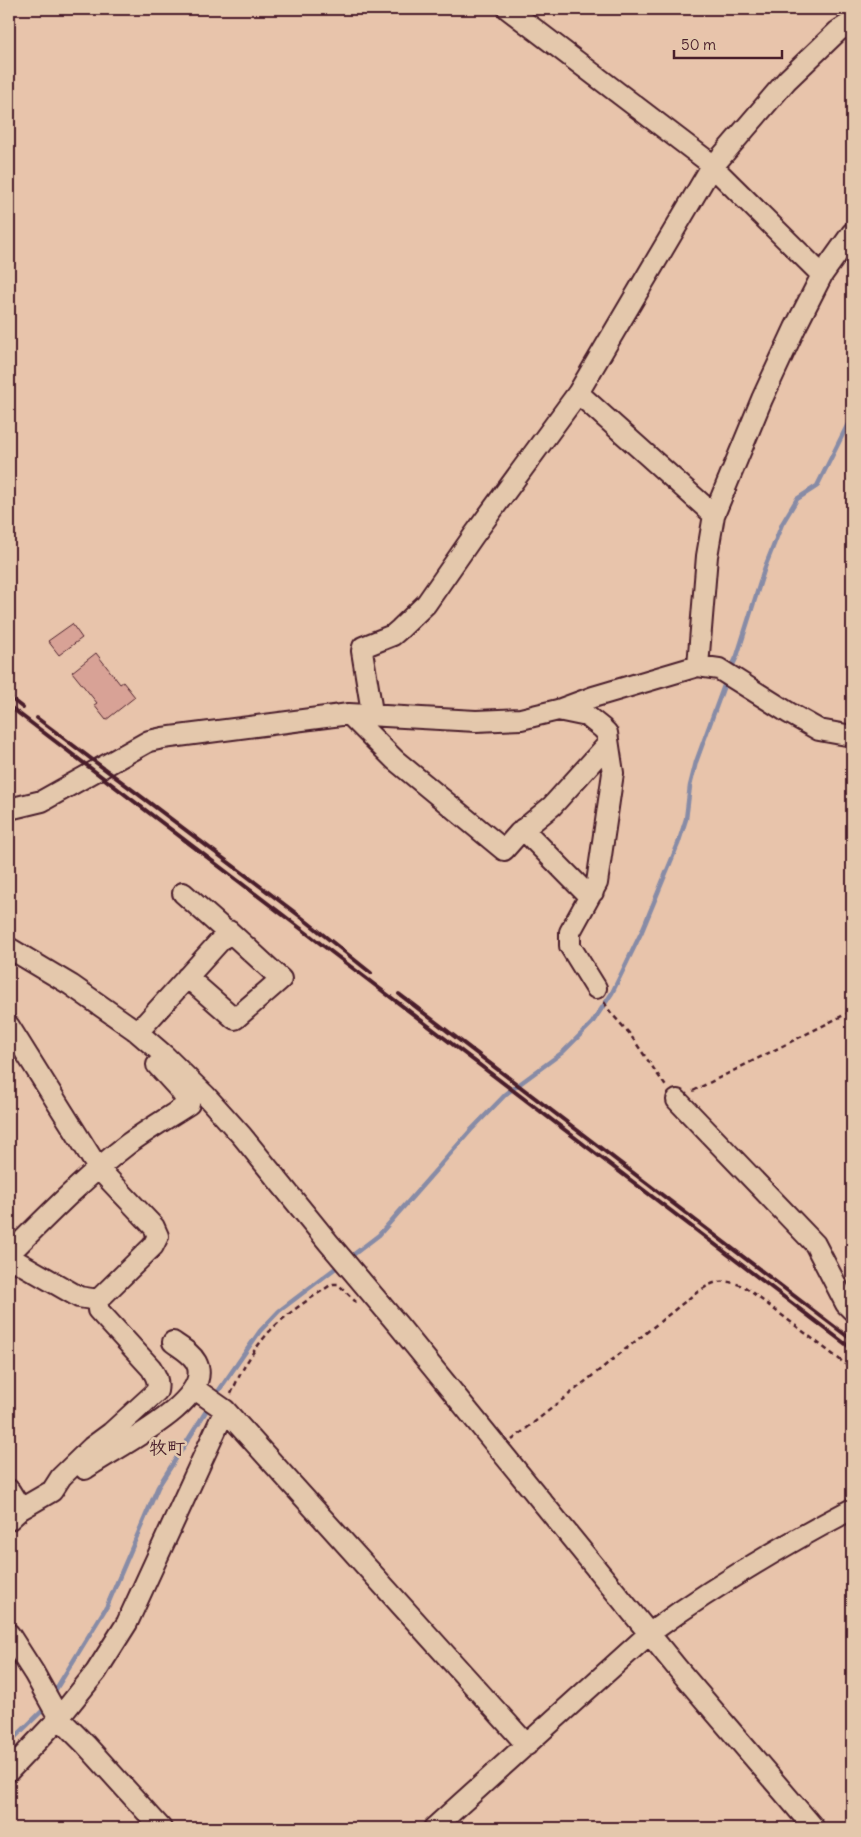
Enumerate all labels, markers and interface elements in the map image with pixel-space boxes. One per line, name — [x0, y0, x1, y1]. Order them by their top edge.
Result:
scale bar — [674, 28, 781, 60]
text: 50 m — [681, 35, 716, 54]
district label: 牧町 — [149, 1436, 185, 1459]

